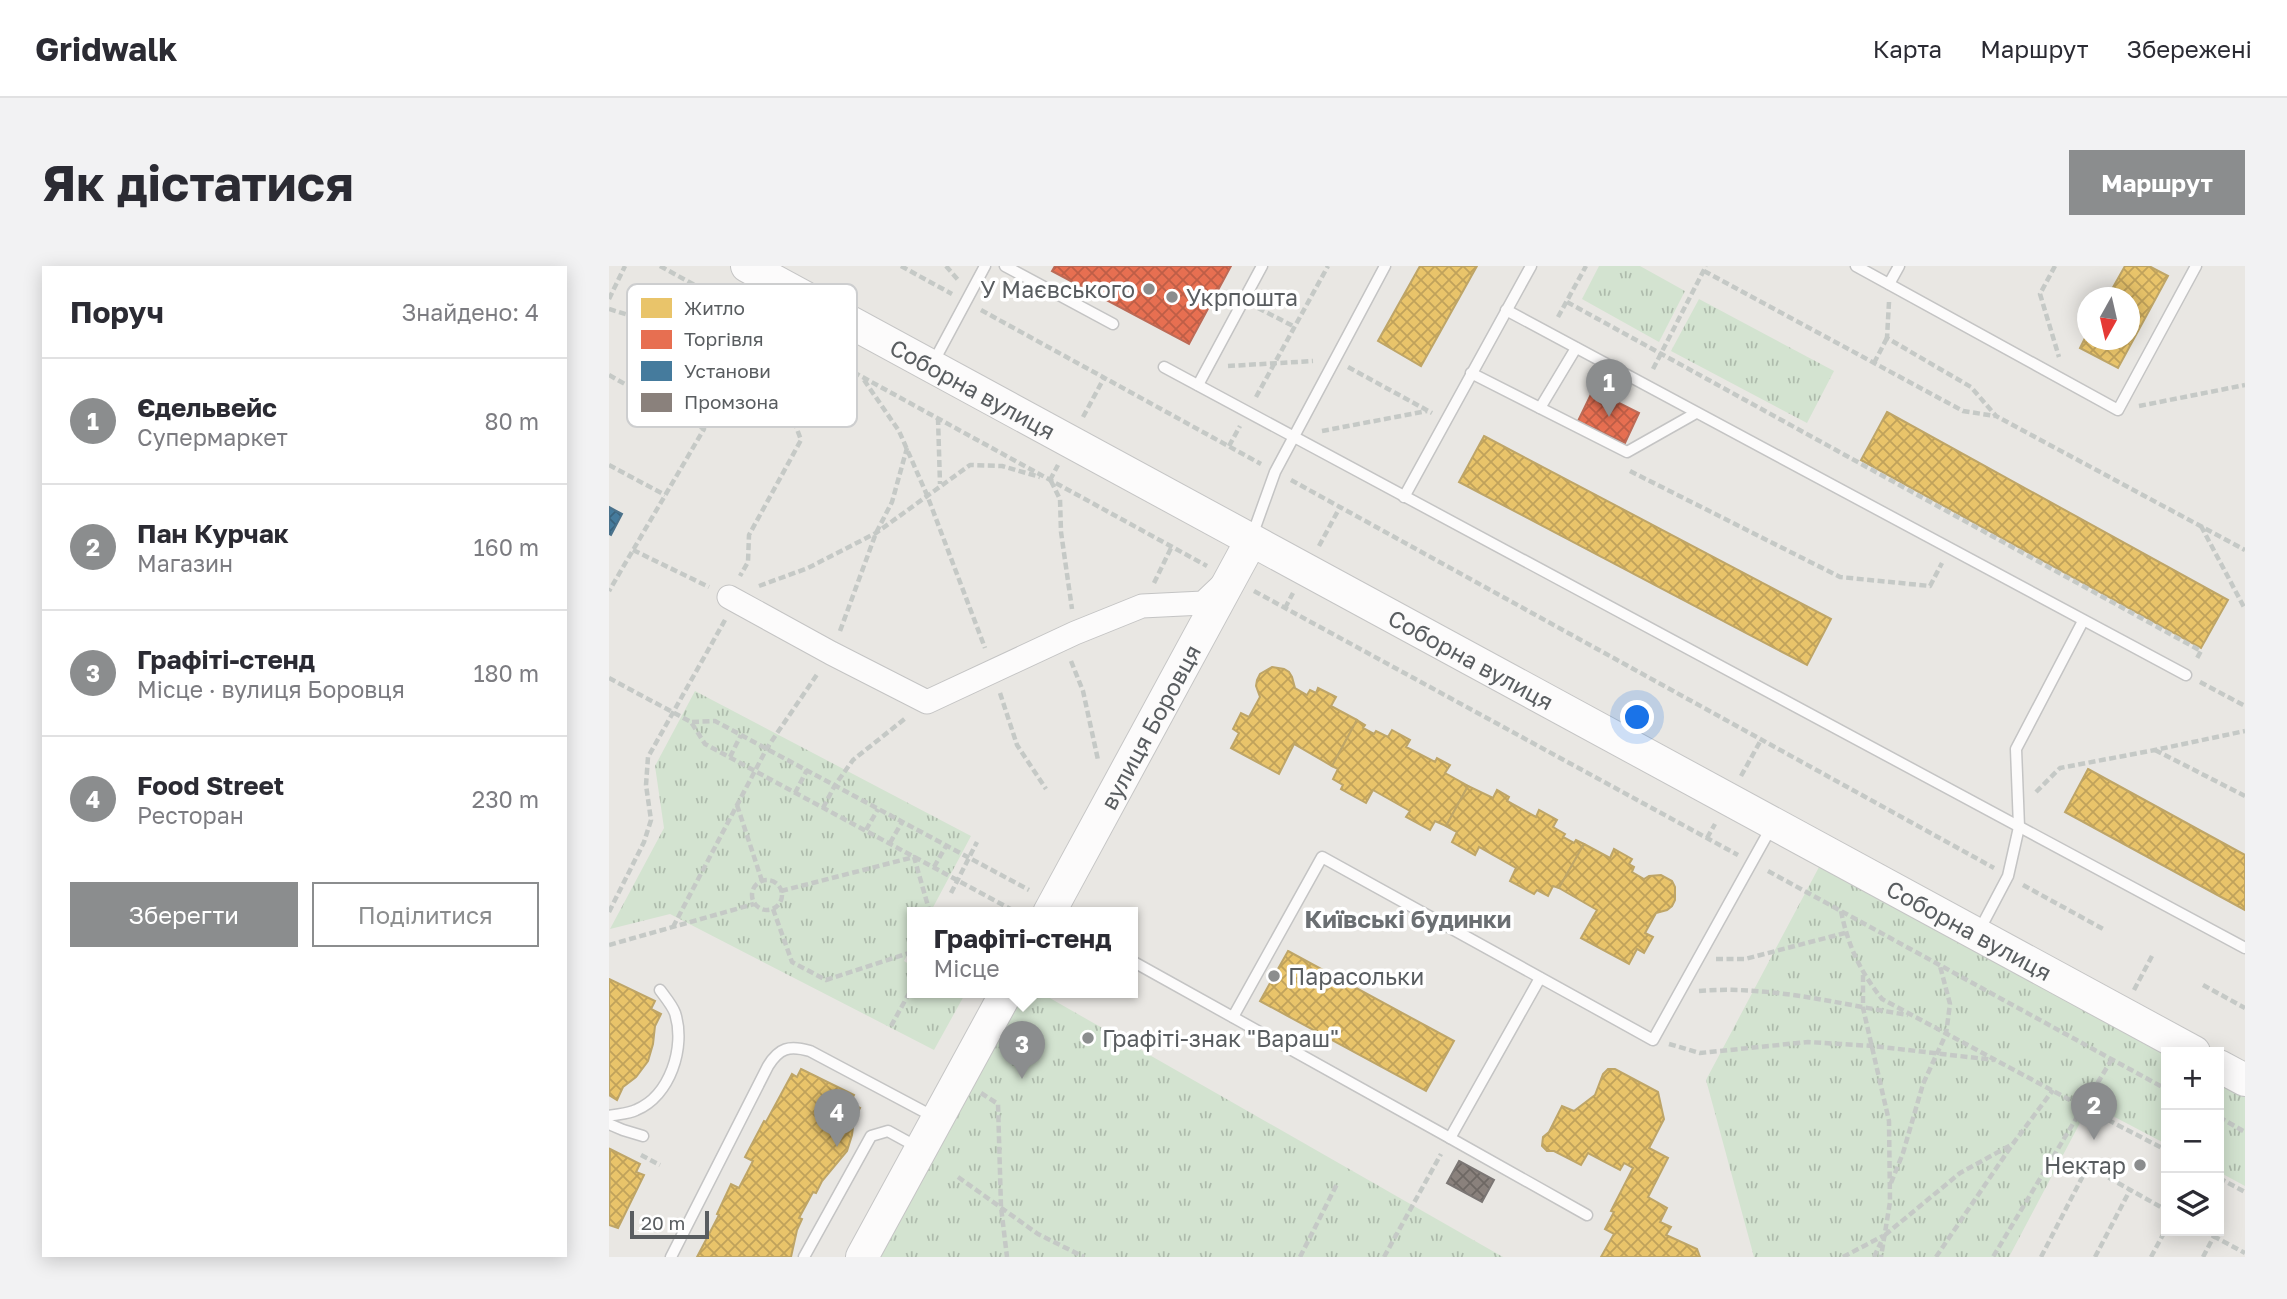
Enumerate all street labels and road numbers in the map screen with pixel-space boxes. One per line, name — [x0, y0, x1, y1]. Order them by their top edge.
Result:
street label: Соборна вулиця — [885, 332, 1060, 445]
street label: Соборна вулиця — [1384, 603, 1559, 716]
street label: вулиця Боровця — [1094, 639, 1206, 814]
street label: Соборна вулиця — [1882, 874, 2057, 986]

